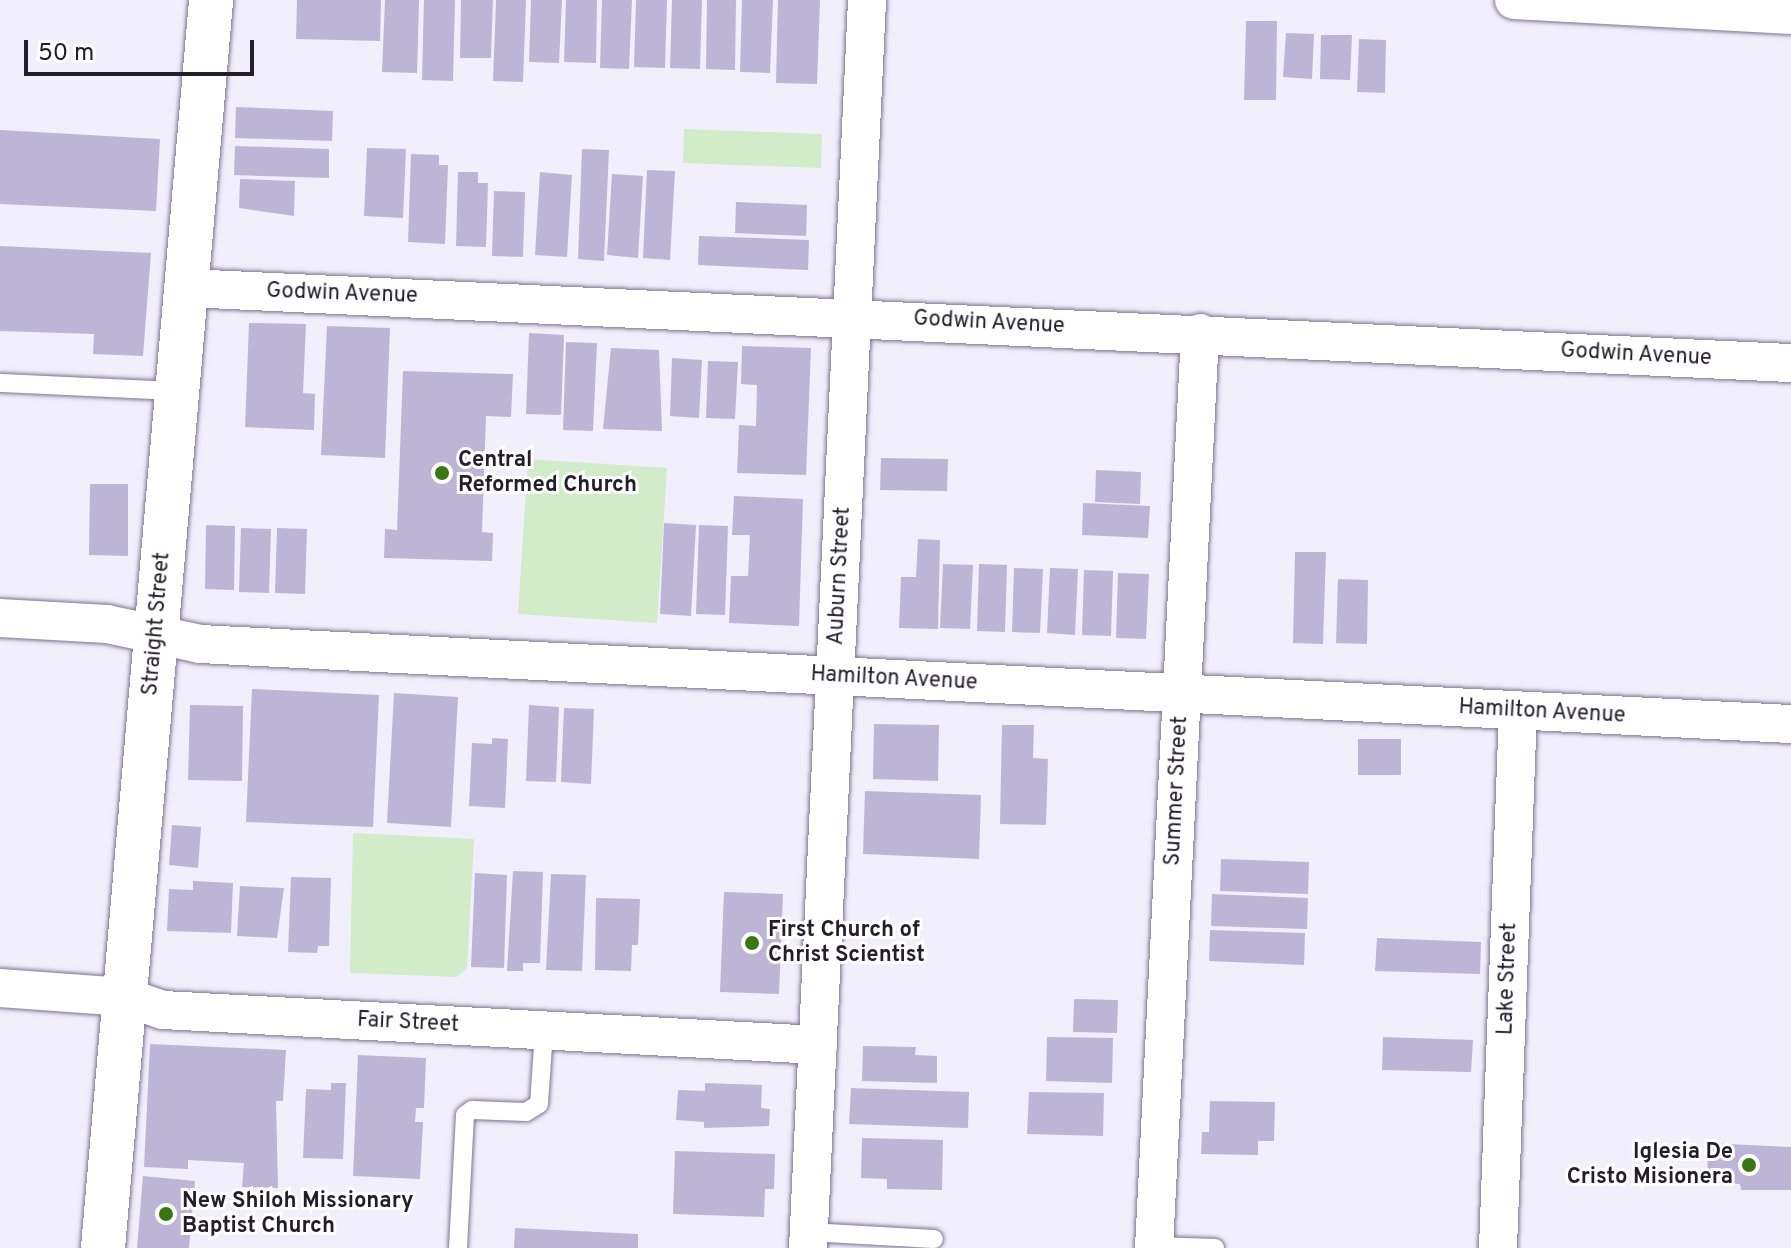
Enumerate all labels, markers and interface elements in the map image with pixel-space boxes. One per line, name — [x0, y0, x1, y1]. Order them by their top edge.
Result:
scale bar — [28, 24, 258, 74]
text: 50 m — [38, 39, 94, 69]
street label: Godwin Avenue — [265, 278, 419, 310]
street label: Godwin Avenue — [912, 306, 1066, 340]
street label: Godwin Avenue — [1559, 338, 1713, 372]
place label: Central Reformed Church — [458, 447, 637, 498]
marker: Central Reformed Church — [433, 464, 451, 482]
street label: Auburn Street — [823, 506, 857, 646]
street label: Straight Street — [138, 551, 176, 697]
street label: Hamilton Avenue — [809, 661, 979, 697]
street label: Hamilton Avenue — [1457, 694, 1627, 730]
street label: Summer Street — [1160, 715, 1194, 867]
place label: First Church of Christ Scientist — [768, 917, 925, 968]
street label: Lake Street — [1493, 922, 1523, 1036]
marker: First Church of Christ Scientist — [743, 934, 761, 952]
street label: Fair Street — [356, 1007, 460, 1039]
place label: Iglesia De Cristo Misionera — [1567, 1139, 1733, 1190]
marker: Iglesia De Cristo Misionera — [1740, 1156, 1758, 1174]
place label: New Shiloh Missionary Baptist Church — [182, 1188, 414, 1240]
marker: New Shiloh Missionary Baptist Church — [157, 1205, 175, 1223]

